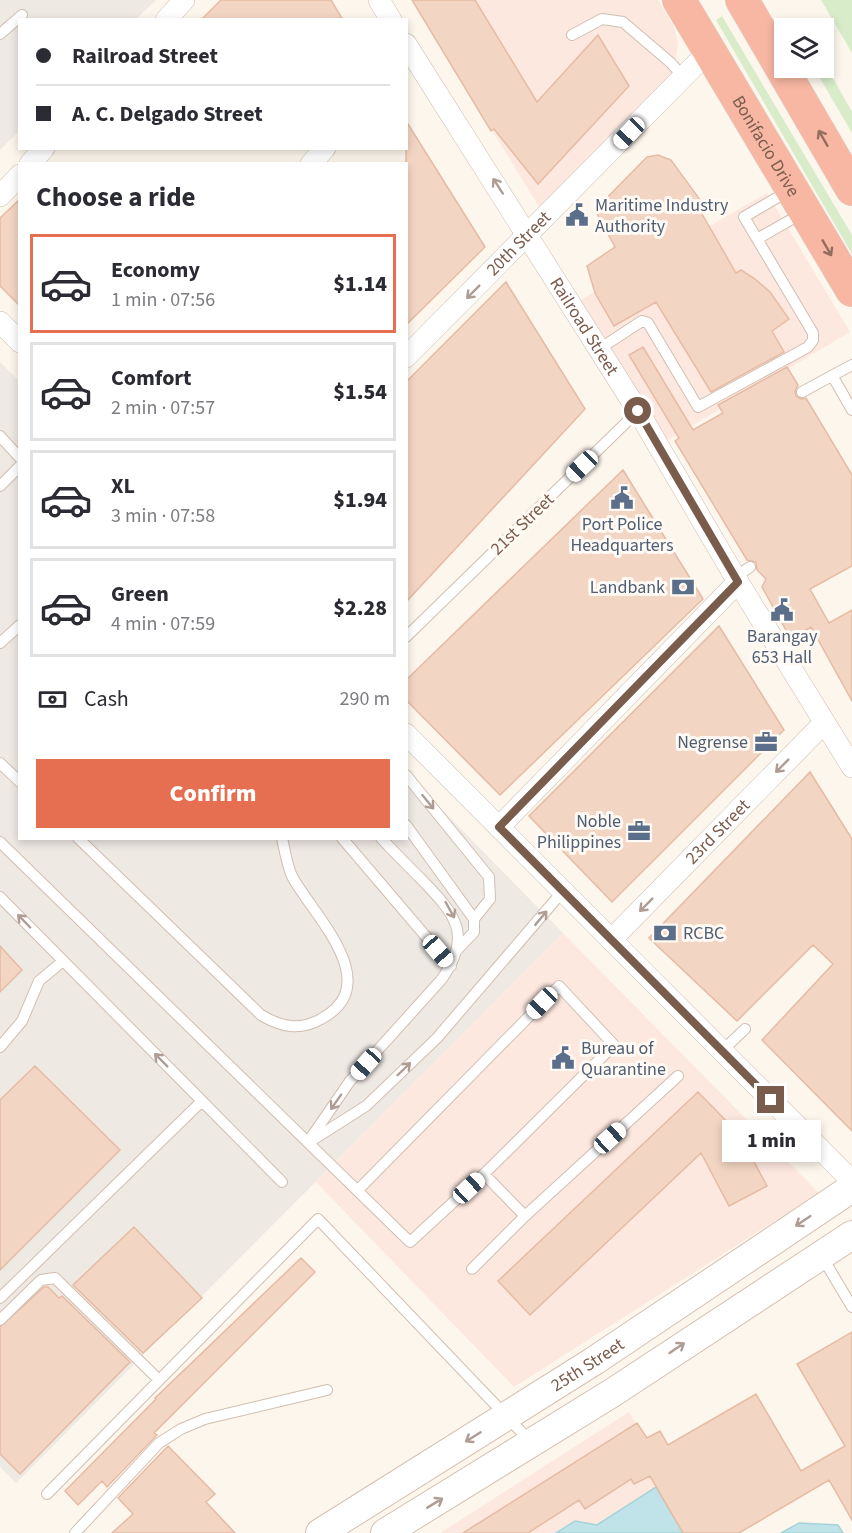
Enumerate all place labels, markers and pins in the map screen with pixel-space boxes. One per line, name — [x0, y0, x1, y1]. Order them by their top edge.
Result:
place label: Maritime Industry Authority — [595, 193, 729, 239]
public building icon: Maritime Industry Authority — [564, 202, 590, 228]
public building icon: Port Police Headquarters — [609, 485, 635, 511]
place label: Port Police Headquarters — [570, 512, 674, 558]
bank icon: Landbank — [670, 574, 696, 600]
place label: Landbank — [590, 575, 665, 600]
public building icon: Barangay 653 Hall — [769, 597, 795, 623]
place label: Barangay 653 Hall — [747, 624, 818, 670]
office icon: Negrense — [753, 729, 779, 755]
place label: Negrense — [677, 730, 748, 755]
place label: Noble Philippines — [537, 809, 621, 855]
office icon: Noble Philippines — [626, 818, 652, 844]
bank icon: RCBC — [652, 920, 678, 946]
place label: RCBC — [683, 921, 724, 946]
place label: Bureau of Quarantine — [581, 1036, 666, 1082]
public building icon: Bureau of Quarantine — [550, 1045, 576, 1071]

